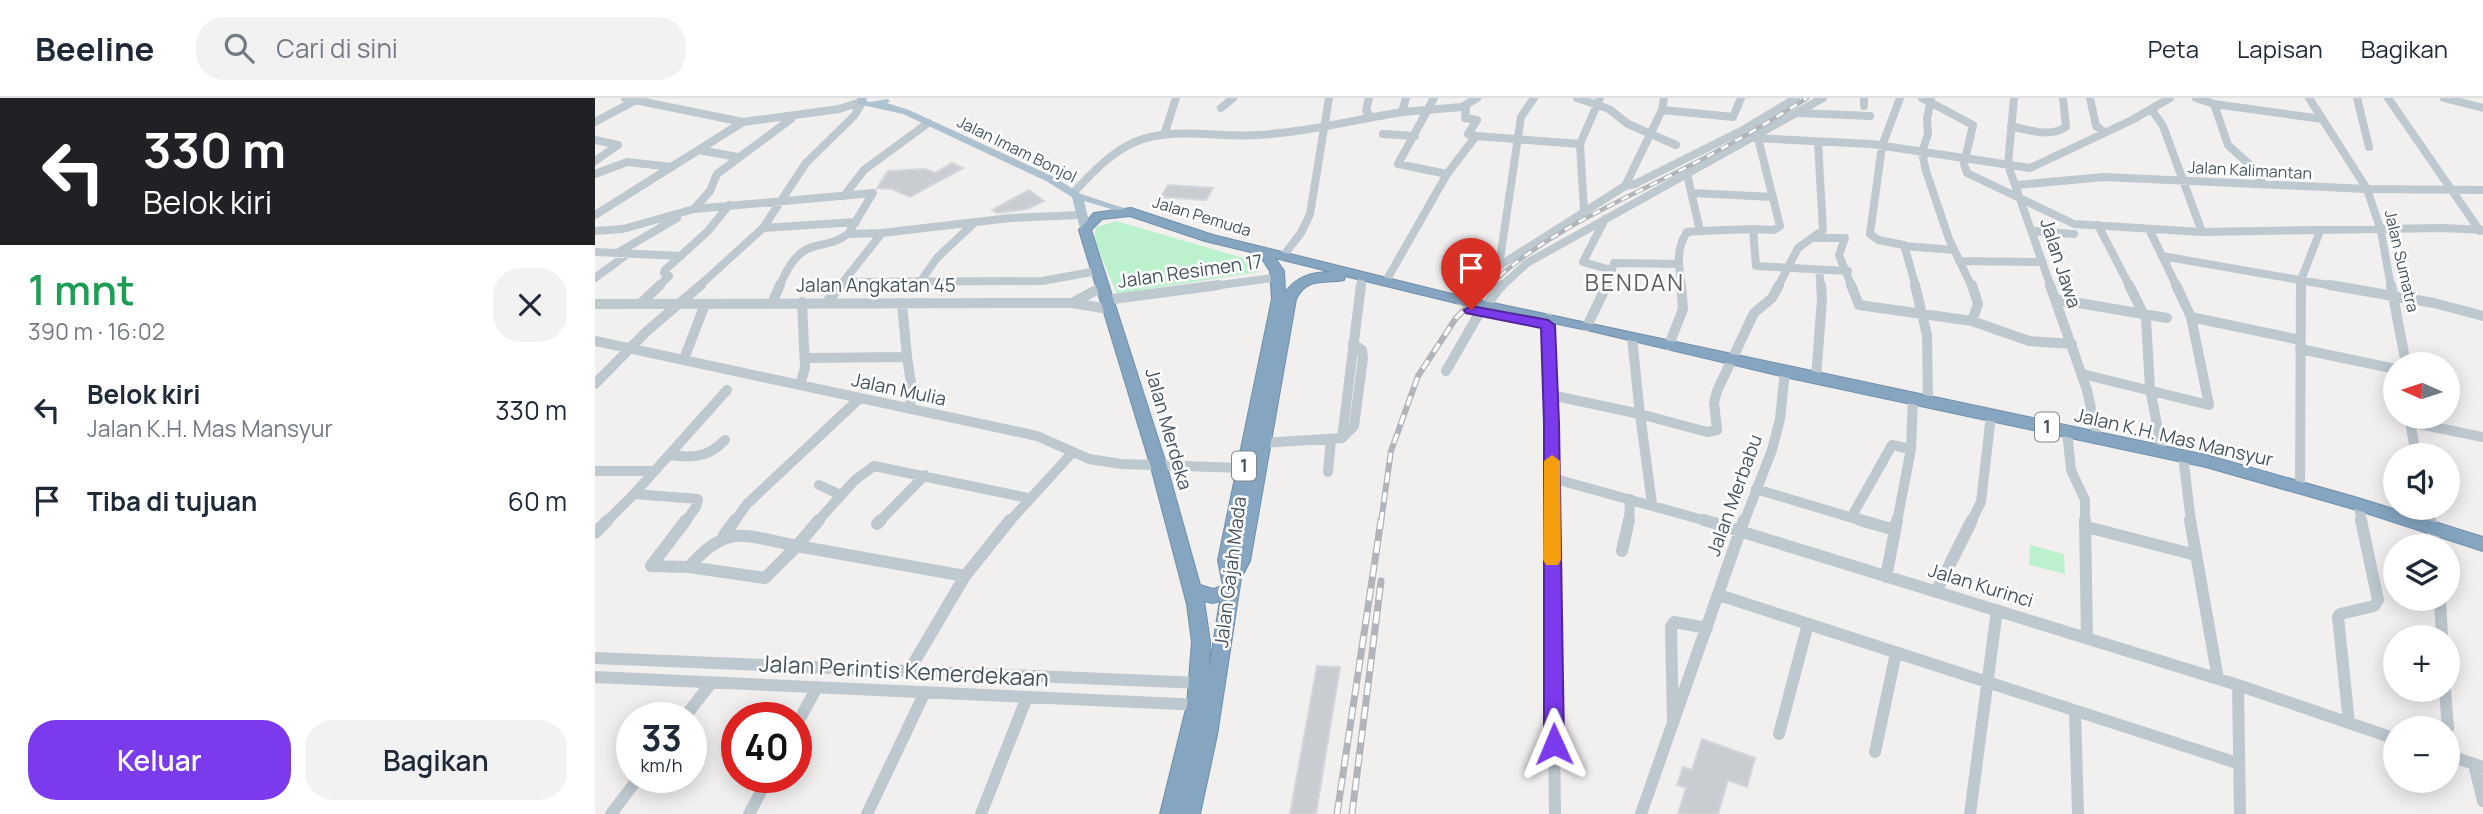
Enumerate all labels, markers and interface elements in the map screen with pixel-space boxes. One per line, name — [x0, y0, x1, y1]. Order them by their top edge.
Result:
search box — [196, 17, 686, 80]
text: Beeline — [35, 26, 154, 71]
icon: search — [220, 29, 258, 67]
text: Cari di sini — [276, 30, 398, 66]
text: Peta — [2148, 32, 2199, 65]
text: Lapisan — [2237, 32, 2323, 65]
text: Bagikan — [2361, 32, 2448, 65]
street label: Jalan Imam Bonjol — [953, 110, 1081, 188]
text: 330 m — [143, 116, 286, 183]
icon: left — [28, 126, 119, 217]
street label: Jalan Kalimantan — [2187, 156, 2313, 184]
text: Belok kiri — [143, 180, 272, 224]
street label: Jalan Pemuda — [1150, 191, 1254, 241]
street label: Jalan Sumatra — [2380, 208, 2424, 314]
street label: Jalan Jawa — [2034, 215, 2088, 311]
pin — [1441, 238, 1501, 310]
street label: Jalan Resimen 17 — [1116, 248, 1264, 294]
icon: arrive — [1452, 249, 1490, 287]
text: 1 mnt — [28, 260, 135, 318]
district label: BENDAN — [1585, 266, 1685, 298]
button: close — [493, 268, 567, 342]
street label: Jalan Angkatan 45 — [796, 272, 956, 298]
text: 390 m · 16:02 — [28, 315, 165, 347]
north arrow — [2383, 352, 2461, 429]
map controls — [2383, 352, 2460, 793]
street label: Jalan Merdeka — [1139, 365, 1199, 493]
street label: Jalan Mulia — [849, 366, 949, 412]
text: Belok kiri — [87, 376, 201, 412]
icon: left — [28, 391, 66, 429]
text: 330 m — [495, 392, 567, 428]
street label: Jalan K.H. Mas Mansyur — [2072, 401, 2276, 473]
text: Jalan K.H. Mas Mansyur — [87, 412, 333, 444]
road number: 1 — [2035, 412, 2059, 442]
street label: Jalan Merbabu — [1700, 431, 1768, 559]
button: sound — [2383, 443, 2460, 520]
road number: 1 — [1232, 452, 1256, 480]
icon: arrive — [28, 482, 66, 520]
text: Tiba di tujuan — [87, 483, 257, 519]
text: 60 m — [508, 483, 567, 519]
street label: Jalan Gajah Mada — [1208, 495, 1252, 649]
button: layers — [2383, 534, 2460, 611]
street label: Jalan Kurinci — [1925, 557, 2037, 613]
button: + — [2383, 625, 2460, 702]
street label: Jalan Perintis Kemerdekaan — [758, 646, 1050, 694]
speed limit sign: 40 — [721, 702, 812, 793]
position arrow — [1517, 707, 1591, 781]
text: 33 — [641, 714, 682, 762]
button: − — [2383, 716, 2460, 793]
button: Keluar — [28, 720, 291, 800]
button: Bagikan — [305, 720, 567, 800]
text: km/h — [641, 753, 682, 777]

